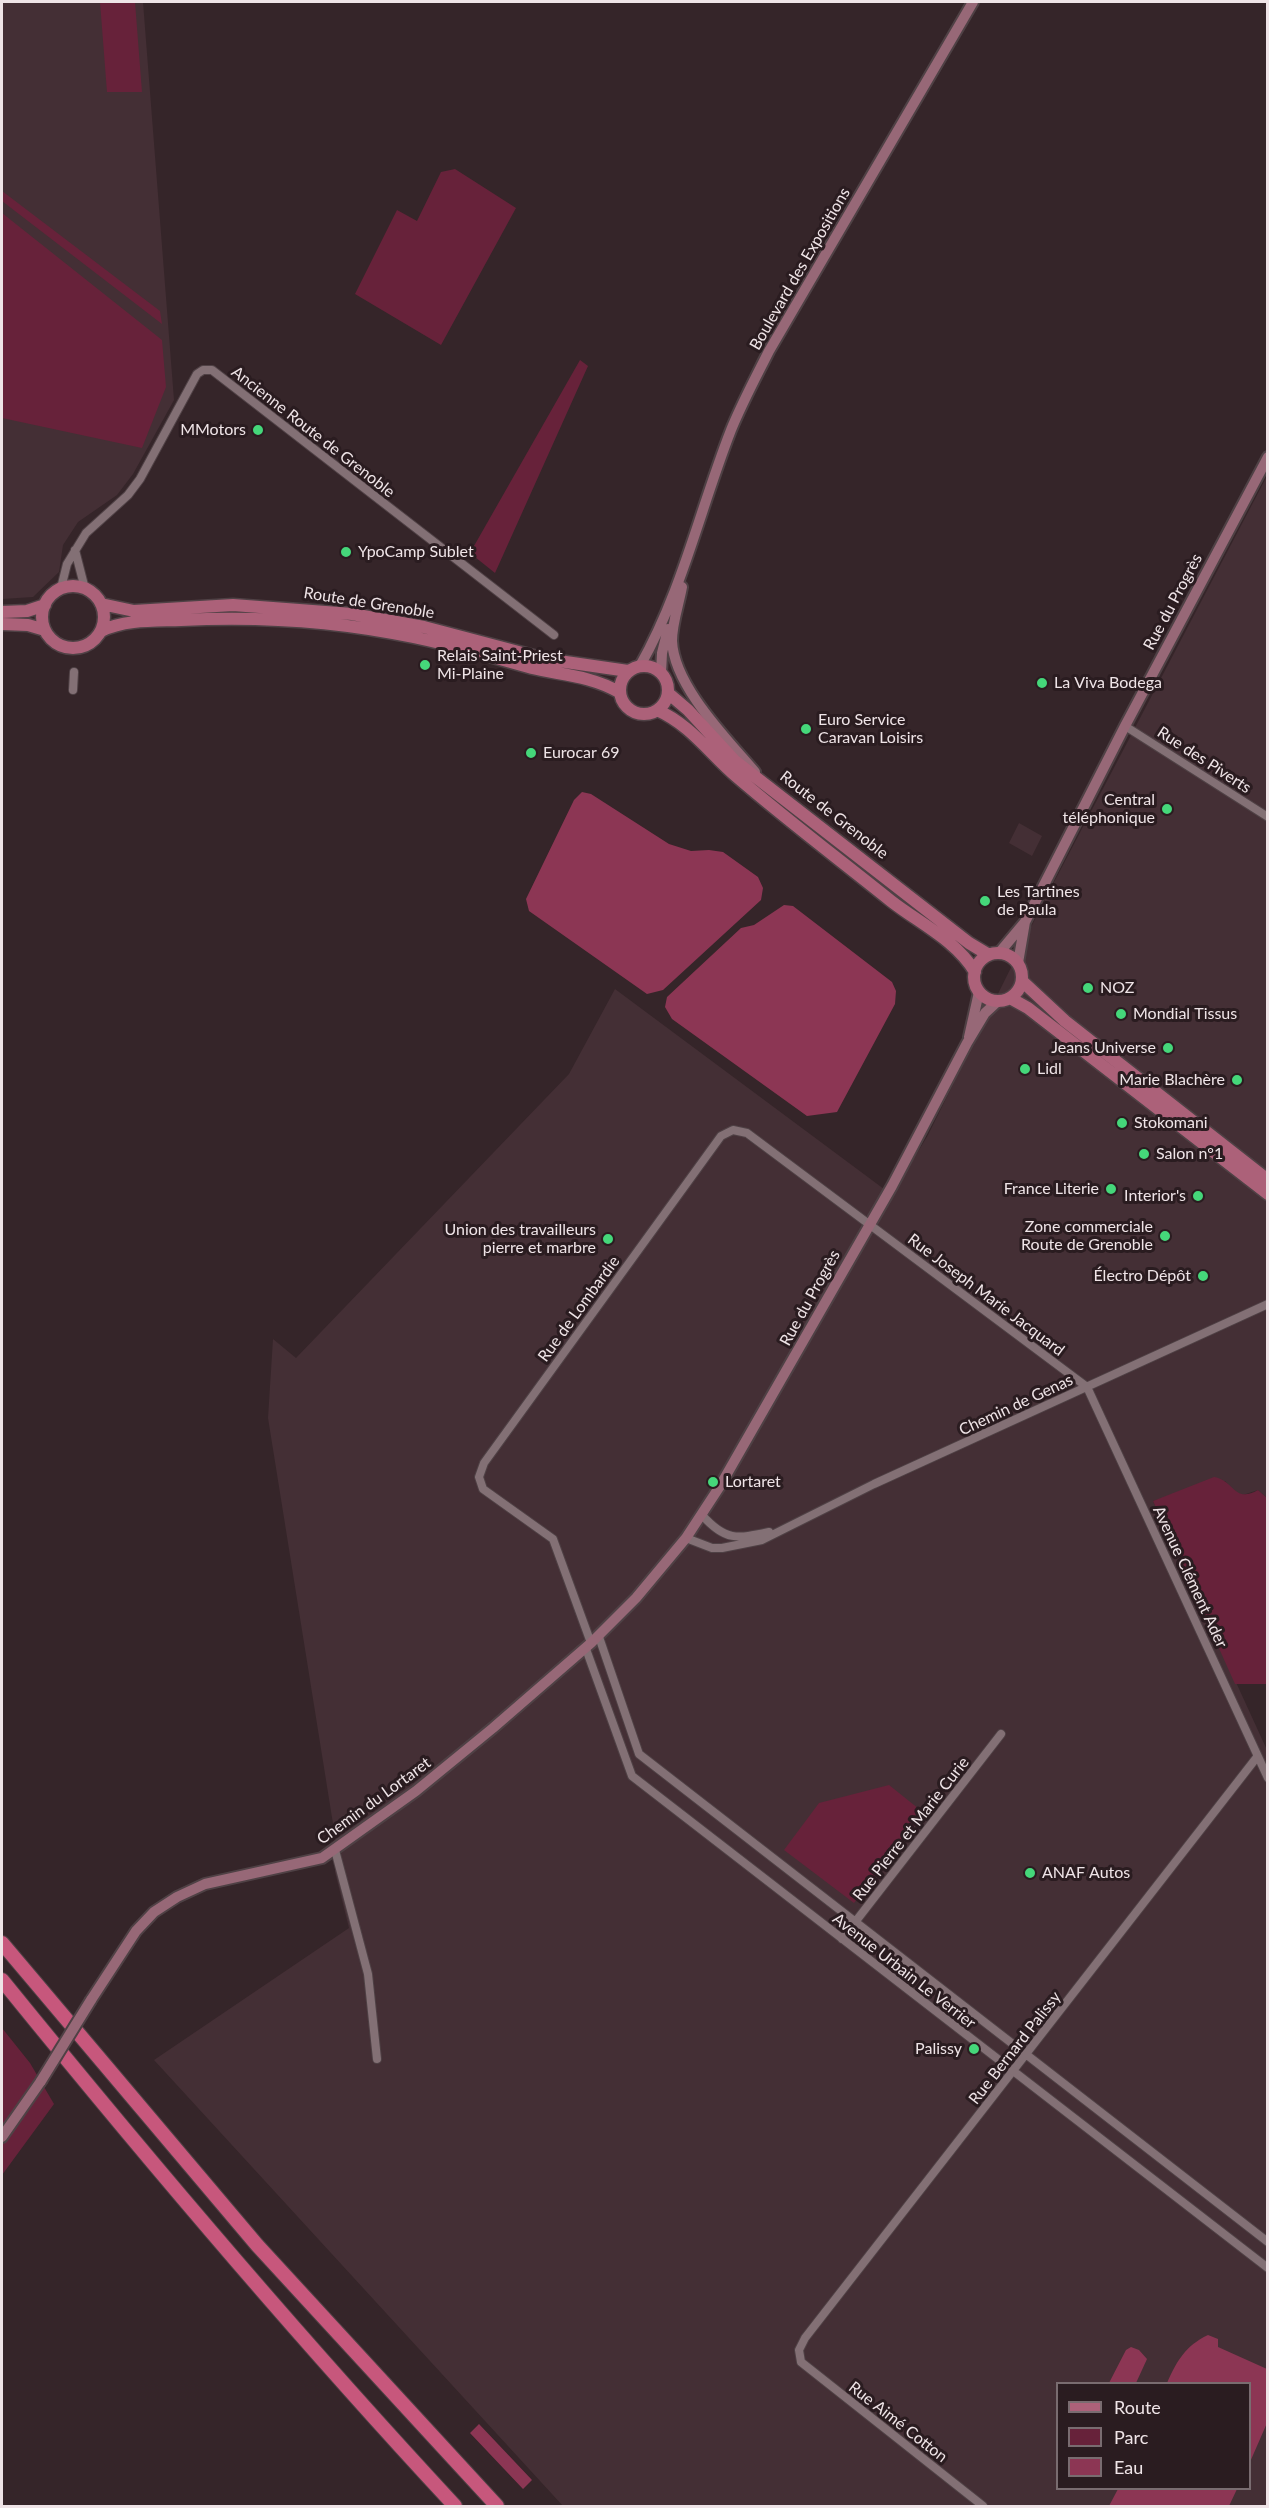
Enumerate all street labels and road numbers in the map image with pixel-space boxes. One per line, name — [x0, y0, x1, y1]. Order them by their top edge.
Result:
street label: Boulevard des Expositions — [746, 184, 854, 354]
street label: Ancienne Route de Grenoble — [228, 362, 398, 502]
street label: Rue du Progrès — [1140, 551, 1206, 653]
street label: Route de Grenoble — [302, 583, 436, 623]
street label: Rue des Piverts — [1154, 723, 1254, 797]
street label: Route de Grenoble — [776, 767, 892, 863]
street label: Rue Joseph Marie Jacquard — [904, 1230, 1068, 1360]
street label: Rue du Progrès — [776, 1247, 844, 1349]
street label: Rue de Lombardie — [534, 1252, 624, 1366]
street label: Chemin de Genas — [956, 1370, 1076, 1440]
street label: Avenue Clément Ader — [1149, 1503, 1231, 1651]
street label: Chemin du Lortaret — [313, 1753, 435, 1849]
street label: Rue Pierre et Marie Curie — [849, 1753, 973, 1905]
street label: Avenue Urbain Le Verrier — [829, 1909, 979, 2033]
street label: Rue Bernard Palissy — [965, 1988, 1065, 2108]
street label: Rue Aimé Cotton — [845, 2378, 951, 2466]

